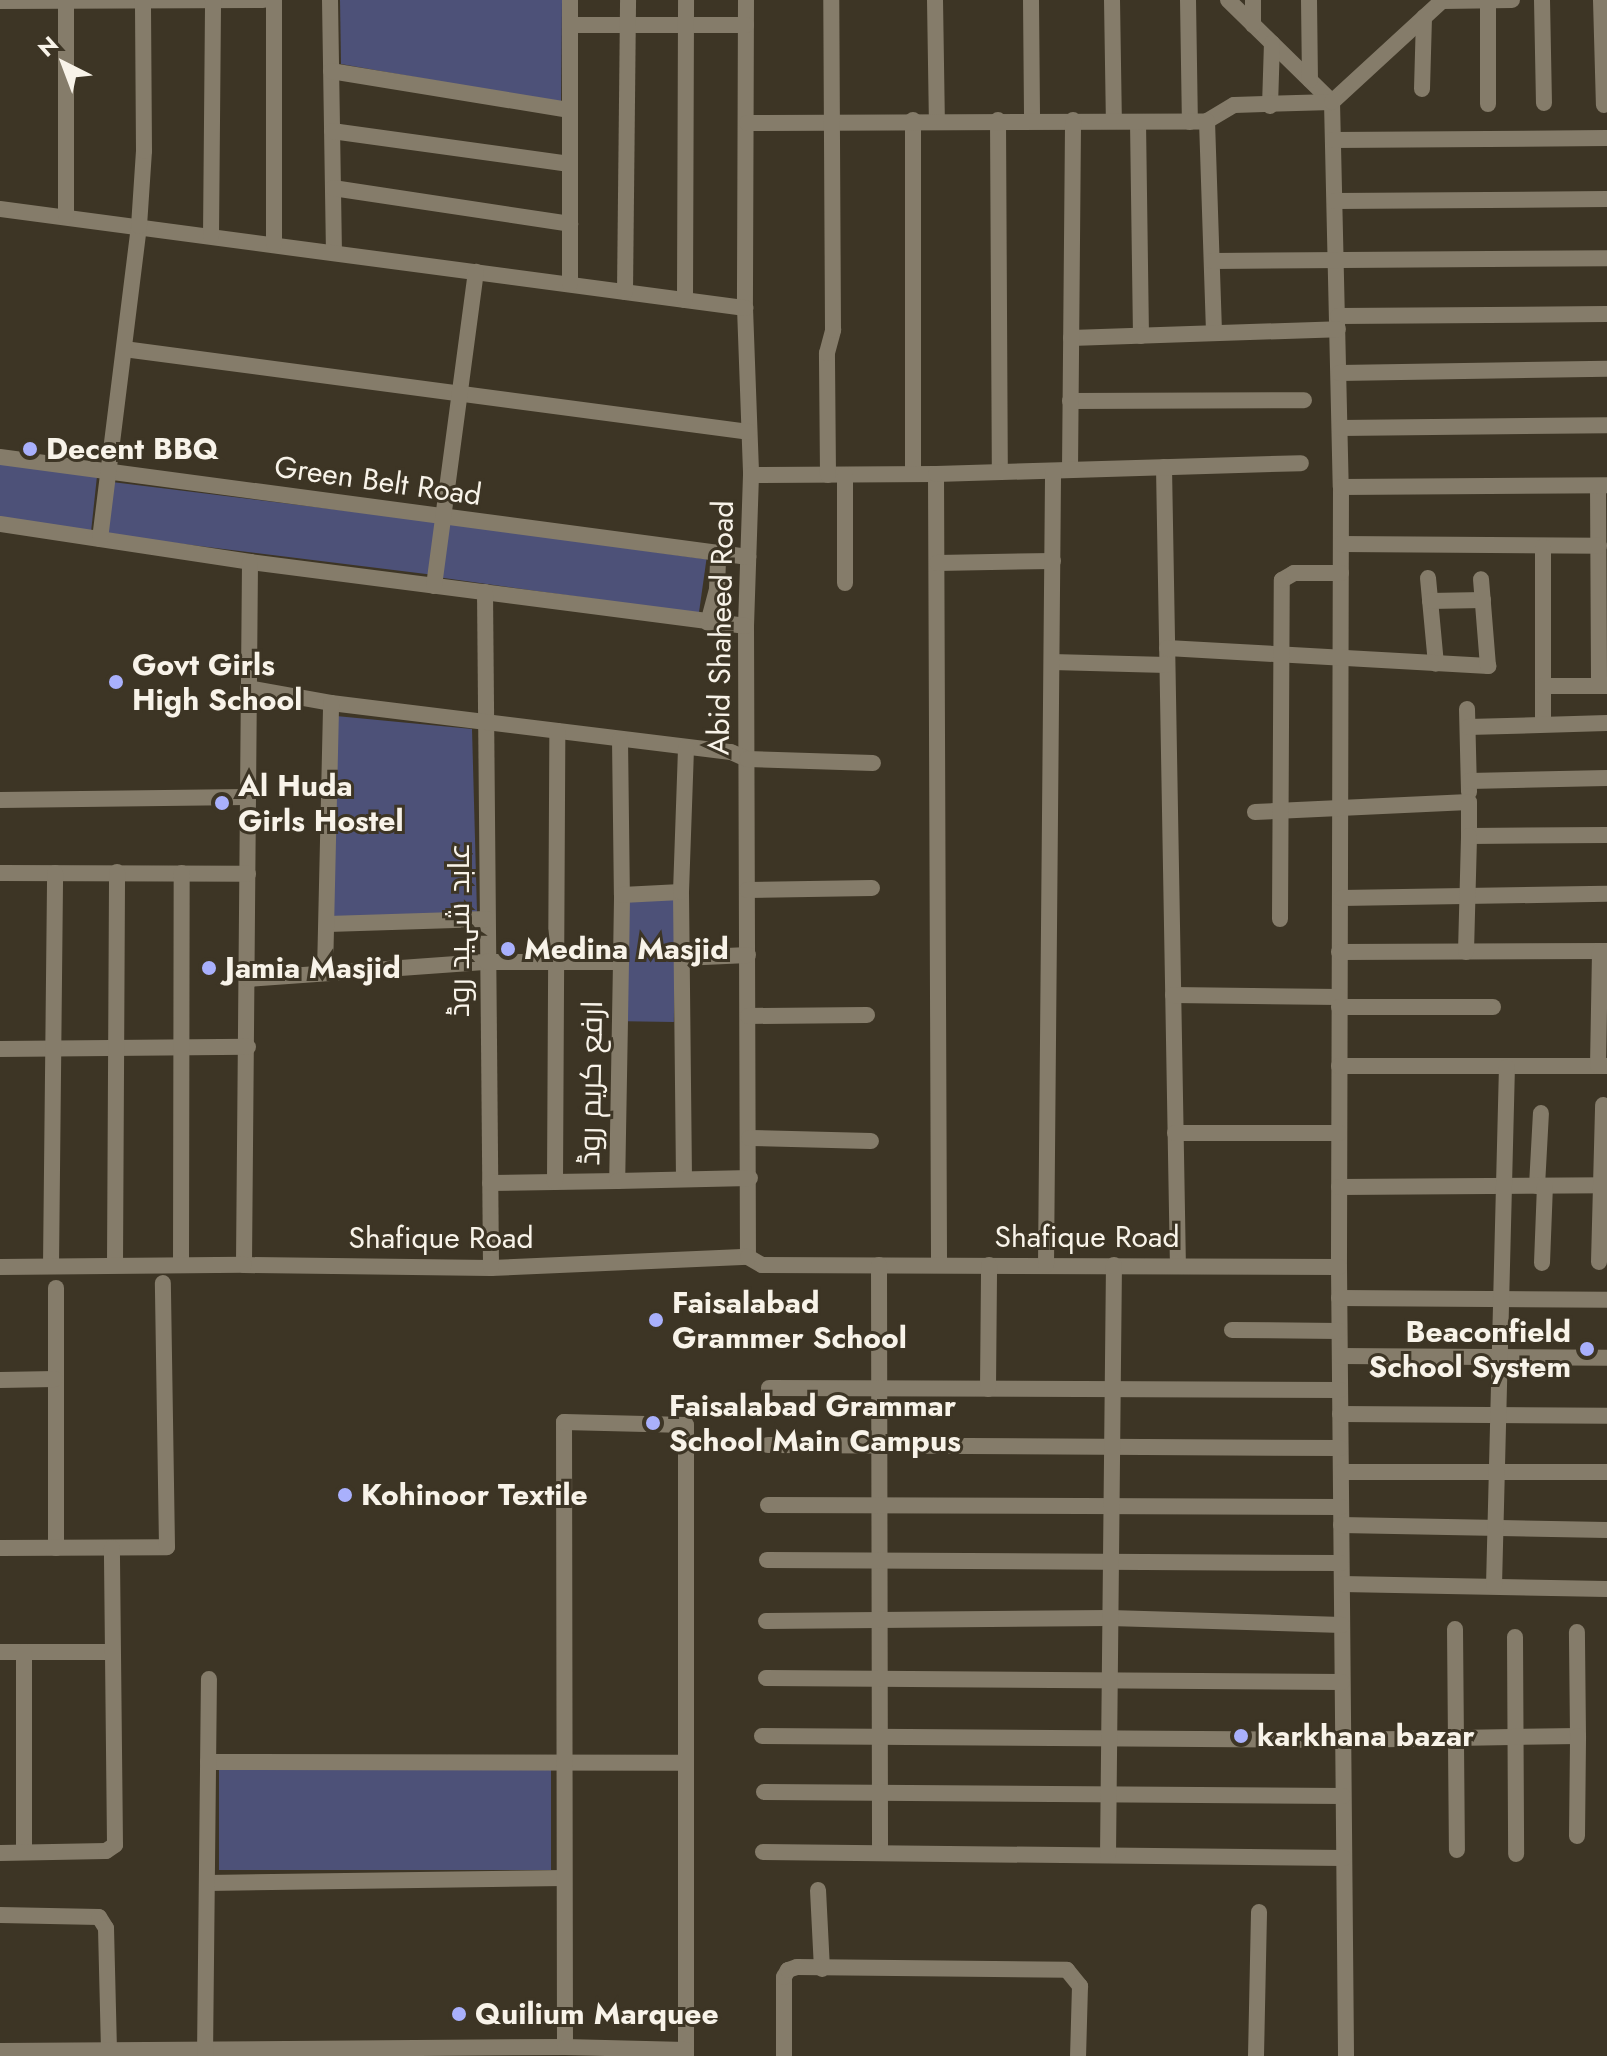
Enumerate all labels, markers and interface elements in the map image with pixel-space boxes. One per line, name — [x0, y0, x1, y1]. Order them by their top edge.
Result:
north arrow — [24, 24, 104, 104]
text: N — [31, 28, 65, 64]
place label: Decent BBQ — [46, 431, 219, 467]
marker: Decent BBQ — [21, 440, 39, 458]
street label: Green Belt Road — [272, 449, 484, 513]
street label: Abid Shaheed Road — [701, 500, 741, 756]
place label: Govt Girls High School — [132, 647, 302, 718]
marker: Govt Girls High School — [107, 673, 125, 691]
place label: Al Huda Girls Hostel — [238, 768, 404, 838]
marker: Al Huda Girls Hostel — [213, 794, 231, 812]
street label: عابد شہید روڈ — [441, 843, 477, 1017]
place label: Medina Masjid — [524, 931, 729, 967]
marker: Medina Masjid — [499, 940, 517, 958]
place label: Jamia Masjid — [225, 950, 401, 986]
marker: Jamia Masjid — [200, 959, 218, 977]
street label: ارفع کریم روڈ — [572, 1000, 610, 1166]
street label: Shafique Road — [994, 1219, 1180, 1255]
street label: Shafique Road — [348, 1220, 534, 1256]
place label: Faisalabad Grammer School — [672, 1285, 907, 1356]
marker: Faisalabad Grammer School — [647, 1311, 665, 1329]
place label: Beaconfield School System — [1368, 1314, 1571, 1384]
marker: Beaconfield School System — [1578, 1340, 1596, 1358]
place label: Faisalabad Grammar School Main Campus — [669, 1388, 961, 1458]
marker: Faisalabad Grammar School Main Campus — [644, 1414, 662, 1432]
place label: Kohinoor Textile — [361, 1477, 588, 1513]
marker: Kohinoor Textile — [336, 1486, 354, 1504]
place label: karkhana bazar — [1257, 1718, 1475, 1754]
marker: karkhana bazar — [1232, 1727, 1250, 1745]
place label: Quilium Marquee — [475, 1996, 719, 2032]
marker: Quilium Marquee — [450, 2005, 468, 2023]

